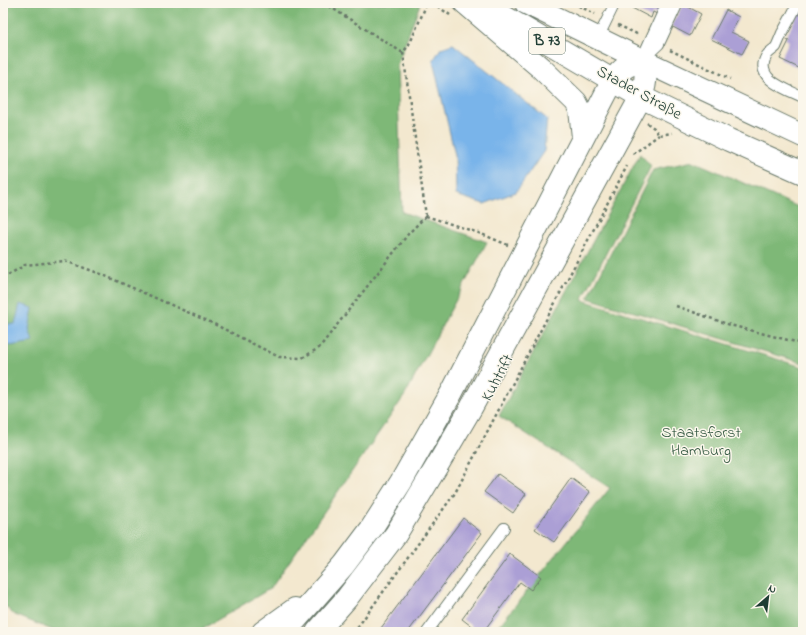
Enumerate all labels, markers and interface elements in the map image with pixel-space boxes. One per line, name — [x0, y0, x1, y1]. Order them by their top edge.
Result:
road number: B 73 — [529, 28, 565, 54]
street label: Stader Straße — [592, 60, 687, 127]
street label: Kuhtrift — [476, 350, 521, 406]
park label: Staatsforst Hamburg — [661, 421, 741, 463]
north arrow — [748, 577, 788, 617]
text: N — [765, 580, 779, 598]

